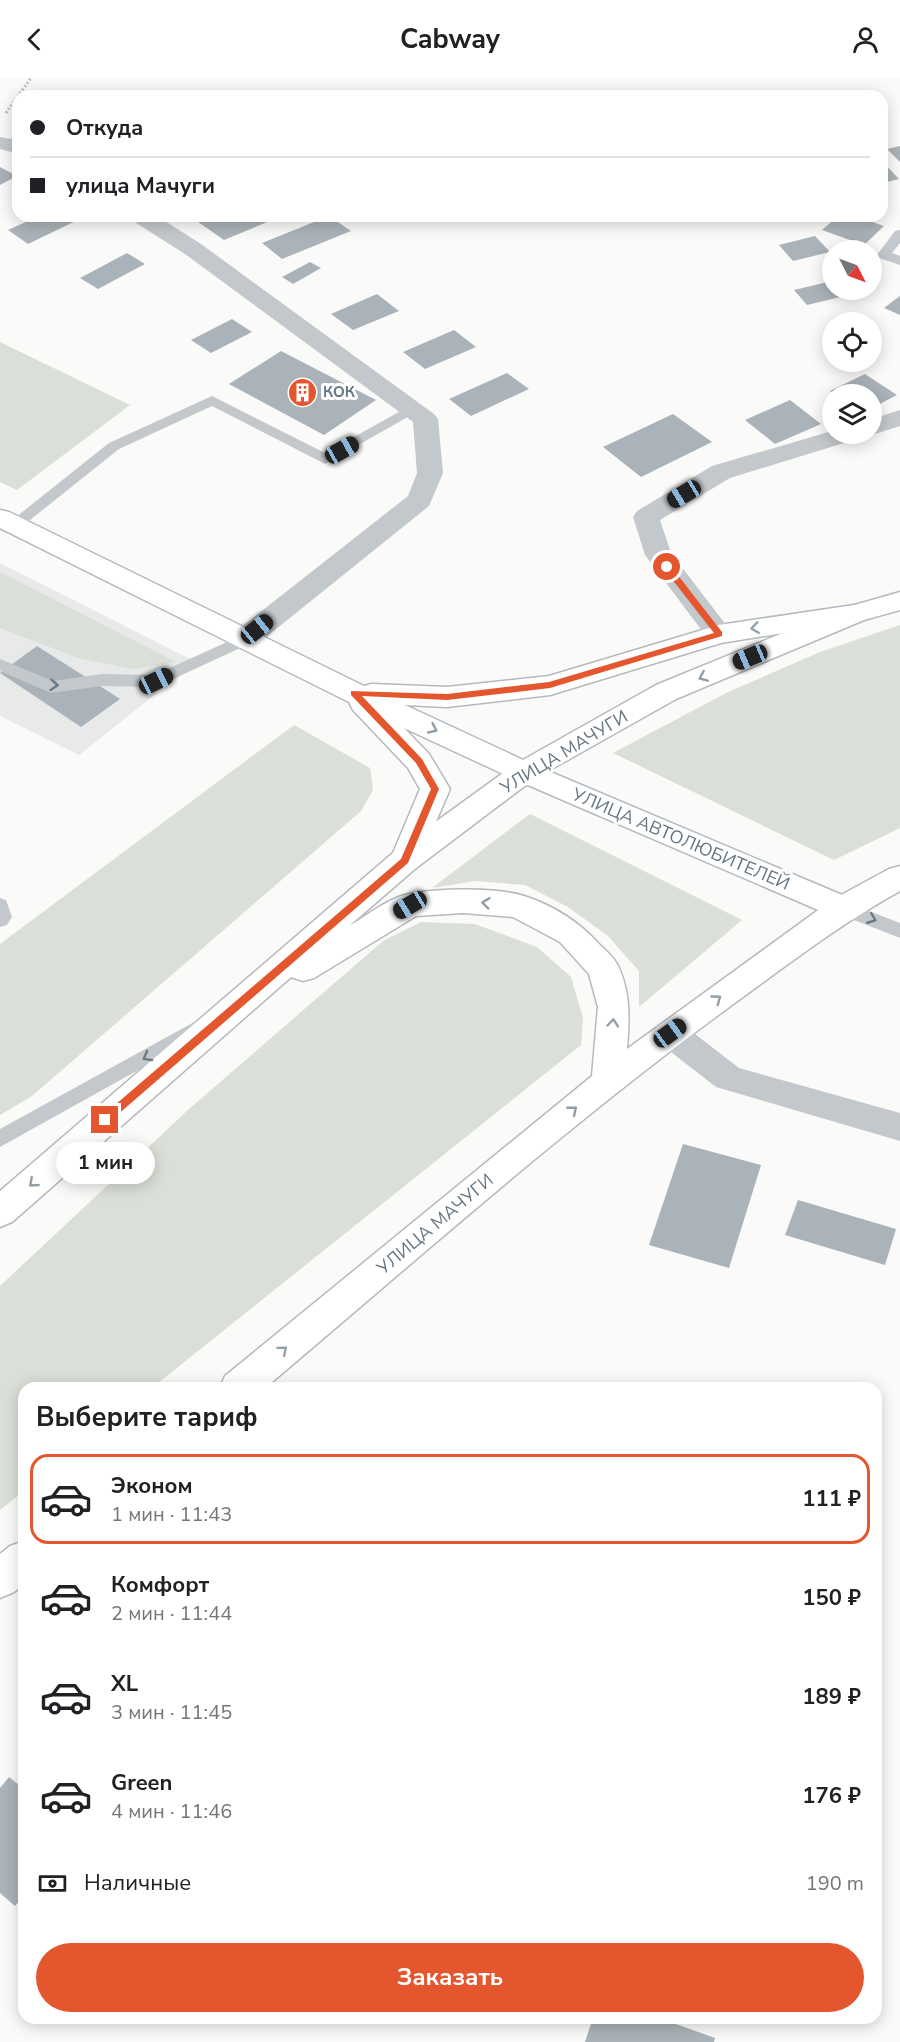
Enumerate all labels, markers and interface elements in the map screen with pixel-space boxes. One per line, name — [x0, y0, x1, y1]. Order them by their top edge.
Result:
text: Cabway — [400, 21, 500, 58]
icon: back — [18, 23, 51, 56]
icon: person — [849, 23, 882, 56]
text: Откуда — [66, 113, 143, 143]
text: улица Мачуги — [66, 171, 215, 201]
north arrow — [822, 240, 882, 300]
map controls — [822, 240, 882, 444]
button: locate — [822, 312, 882, 372]
building icon: КОК — [286, 376, 318, 408]
place label: КОК — [323, 382, 356, 402]
button: layers — [822, 384, 882, 444]
car — [322, 433, 362, 467]
car — [664, 477, 704, 511]
route start — [653, 553, 680, 580]
car — [237, 611, 277, 647]
one-way arrow — [750, 622, 759, 634]
car — [730, 642, 770, 672]
car — [136, 665, 176, 697]
one-way arrow — [699, 670, 710, 682]
one-way arrow — [50, 678, 59, 691]
street label: УЛИЦА МАЧУГИ — [495, 704, 632, 800]
one-way arrow — [426, 721, 437, 733]
street label: УЛИЦА АВТОЛЮБИТЕЛЕЙ — [567, 782, 794, 896]
car — [390, 888, 430, 922]
one-way arrow — [482, 897, 491, 910]
one-way arrow — [865, 912, 876, 924]
one-way arrow — [711, 995, 722, 1006]
car — [650, 1015, 690, 1051]
one-way arrow — [606, 1018, 619, 1027]
one-way arrow — [143, 1049, 153, 1061]
route end — [91, 1106, 118, 1133]
one-way arrow — [566, 1106, 577, 1117]
callout: 1 мин — [56, 1141, 154, 1183]
text: 1 мин — [78, 1149, 133, 1176]
street label: УЛИЦА МАЧУГИ — [371, 1168, 498, 1280]
one-way arrow — [29, 1176, 39, 1187]
one-way arrow — [276, 1346, 287, 1357]
text: Выберите тариф — [36, 1399, 258, 1436]
text: Эконом — [111, 1471, 193, 1501]
icon: car — [39, 1472, 93, 1526]
text: 111 ₽ — [802, 1484, 861, 1514]
text: 1 мин · 11:43 — [111, 1501, 232, 1528]
text: Комфорт — [111, 1570, 209, 1600]
icon: car — [39, 1571, 93, 1625]
text: 150 ₽ — [802, 1583, 861, 1613]
text: 2 мин · 11:44 — [111, 1600, 232, 1627]
text: XL — [111, 1669, 138, 1699]
icon: car — [39, 1670, 93, 1724]
text: 189 ₽ — [802, 1682, 861, 1712]
text: 3 мин · 11:45 — [111, 1699, 232, 1726]
text: Green — [111, 1768, 172, 1798]
icon: car — [39, 1769, 93, 1823]
text: 176 ₽ — [802, 1781, 861, 1811]
text: 4 мин · 11:46 — [111, 1798, 232, 1825]
icon: cash — [36, 1867, 69, 1900]
text: Наличные — [84, 1868, 191, 1898]
text: 190 m — [806, 1870, 864, 1897]
button: Заказать — [36, 1943, 864, 2012]

